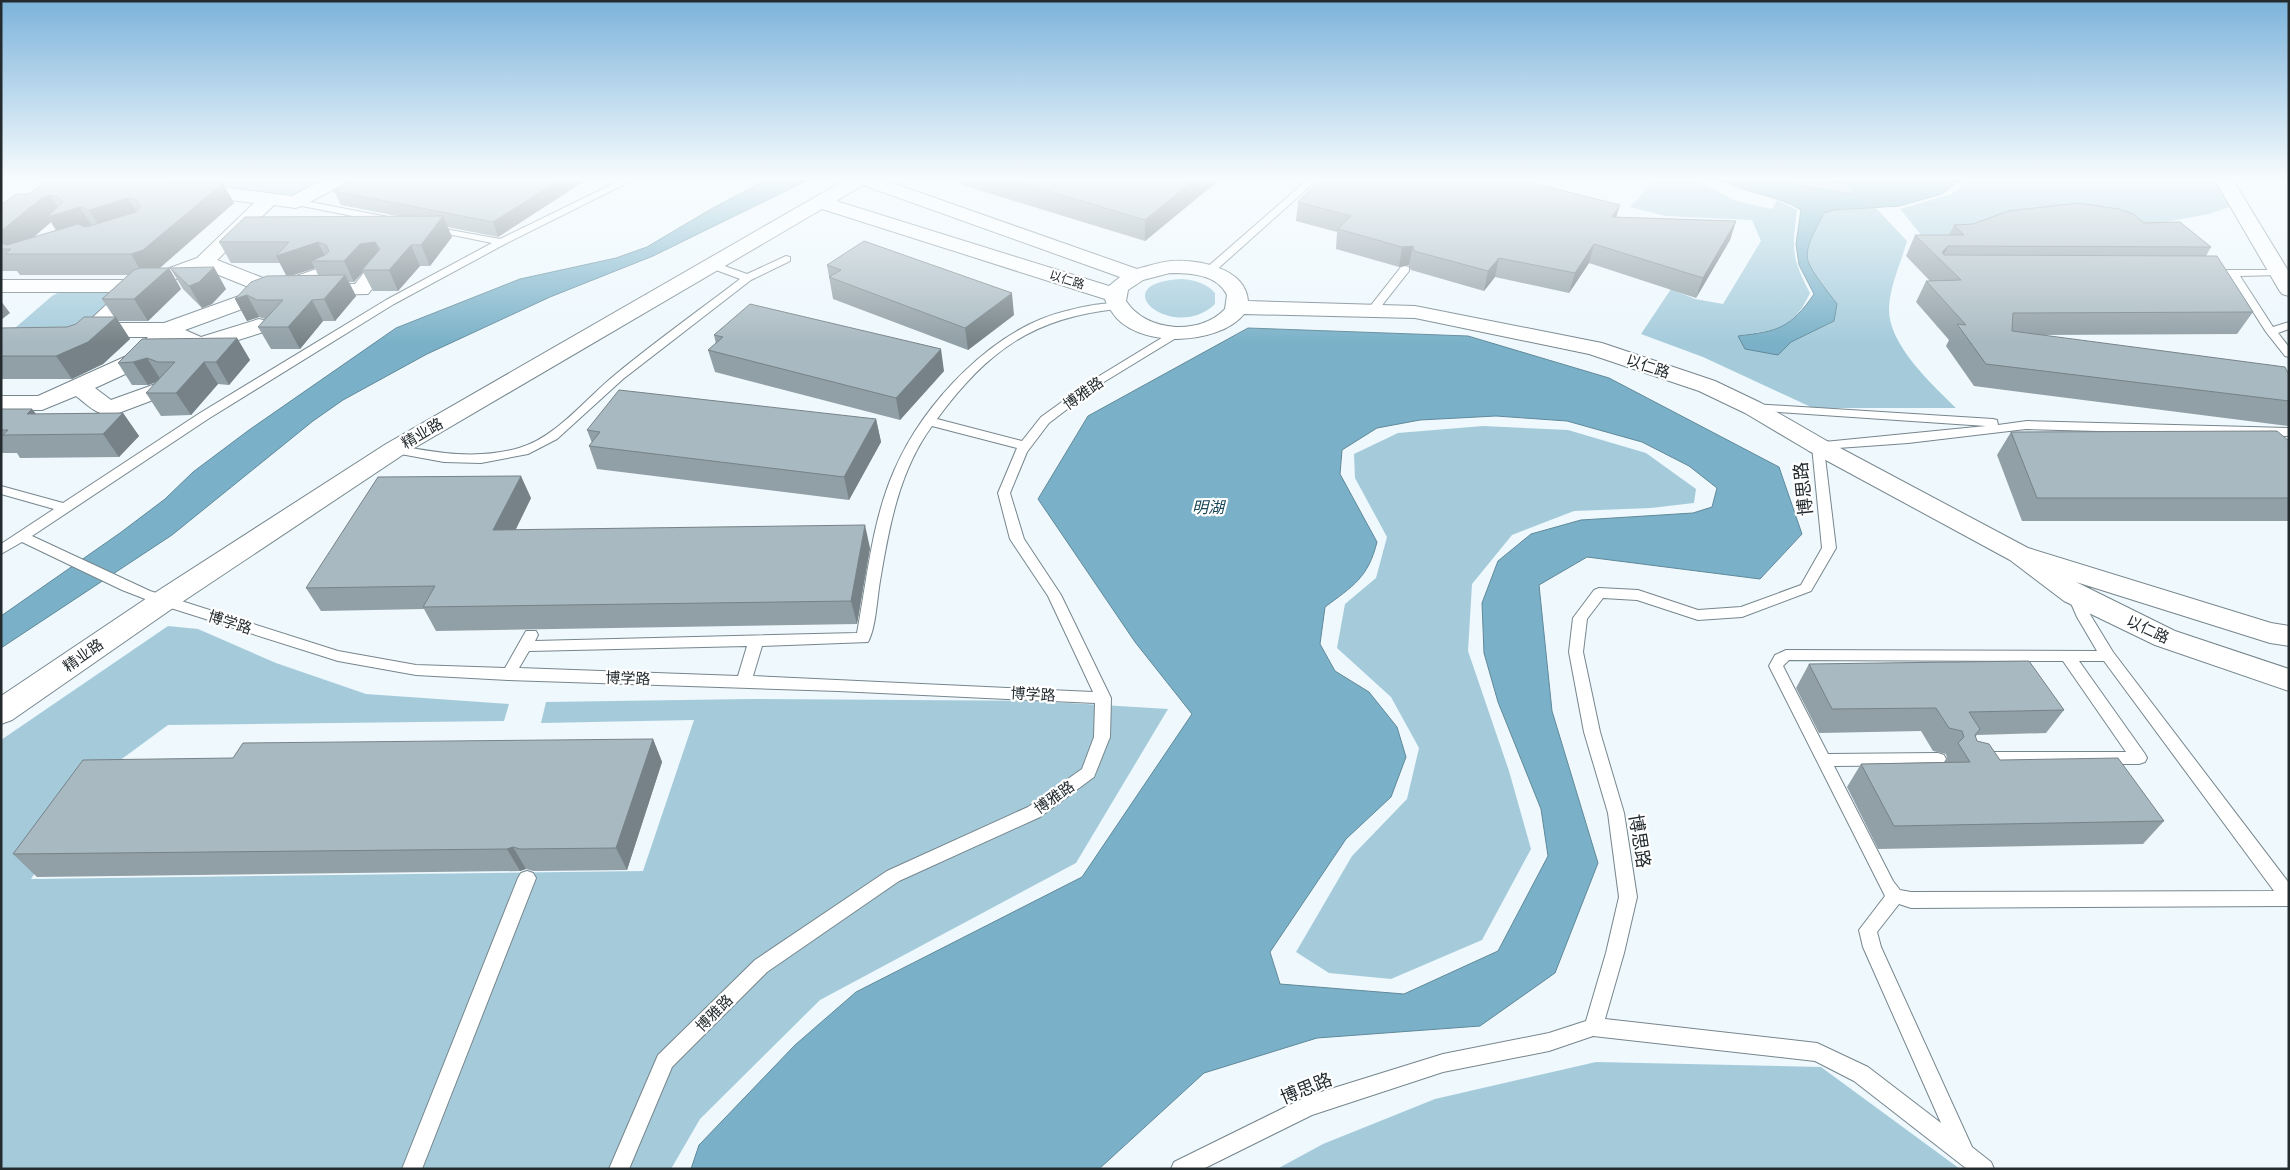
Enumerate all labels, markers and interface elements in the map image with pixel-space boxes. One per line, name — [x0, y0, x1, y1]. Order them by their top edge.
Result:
street label: 以仁路 — [1047, 267, 1087, 293]
street label: 以仁路 — [1623, 349, 1673, 383]
street label: 博雅路 — [1059, 371, 1107, 415]
street label: 精业路 — [397, 413, 447, 453]
street label: 博思路 — [1788, 461, 1818, 517]
water label: 明湖 — [1192, 496, 1227, 518]
street label: 博学路 — [205, 605, 255, 639]
street label: 以仁路 — [2123, 610, 2173, 648]
street label: 精业路 — [59, 633, 107, 677]
street label: 博学路 — [605, 667, 651, 689]
street label: 博学路 — [1010, 682, 1056, 706]
street label: 博雅路 — [1030, 775, 1078, 819]
street label: 博思路 — [1623, 812, 1657, 870]
street label: 博雅路 — [691, 990, 737, 1036]
street label: 博思路 — [1276, 1066, 1336, 1110]

